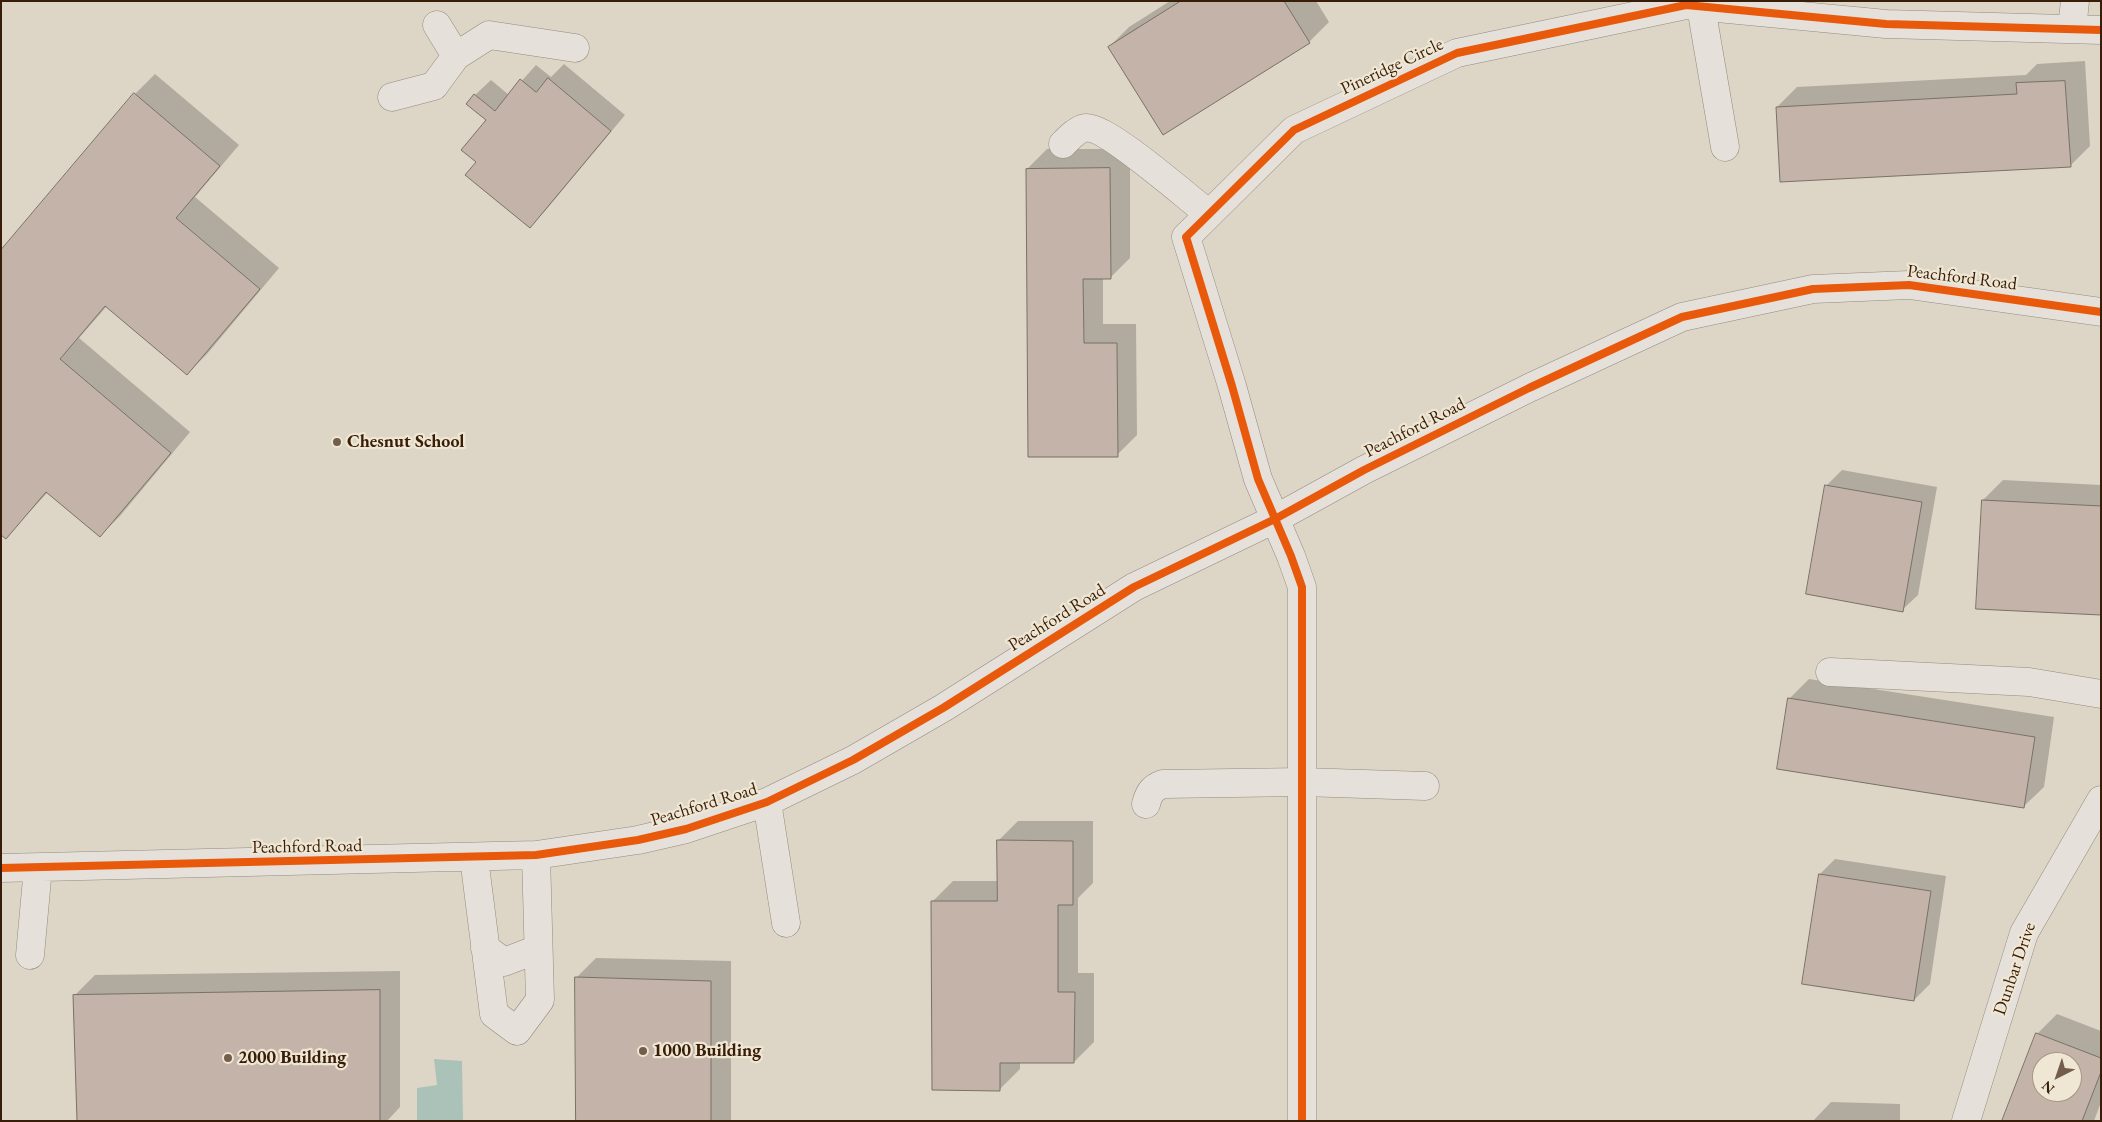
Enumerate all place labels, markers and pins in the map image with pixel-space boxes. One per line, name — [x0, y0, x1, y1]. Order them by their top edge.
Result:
place label: Chesnut School — [347, 431, 464, 453]
marker: Chesnut School — [331, 436, 343, 448]
place label: 1000 Building — [653, 1040, 761, 1062]
marker: 1000 Building — [637, 1045, 649, 1057]
place label: 2000 Building — [238, 1047, 346, 1069]
marker: 2000 Building — [222, 1052, 234, 1064]

